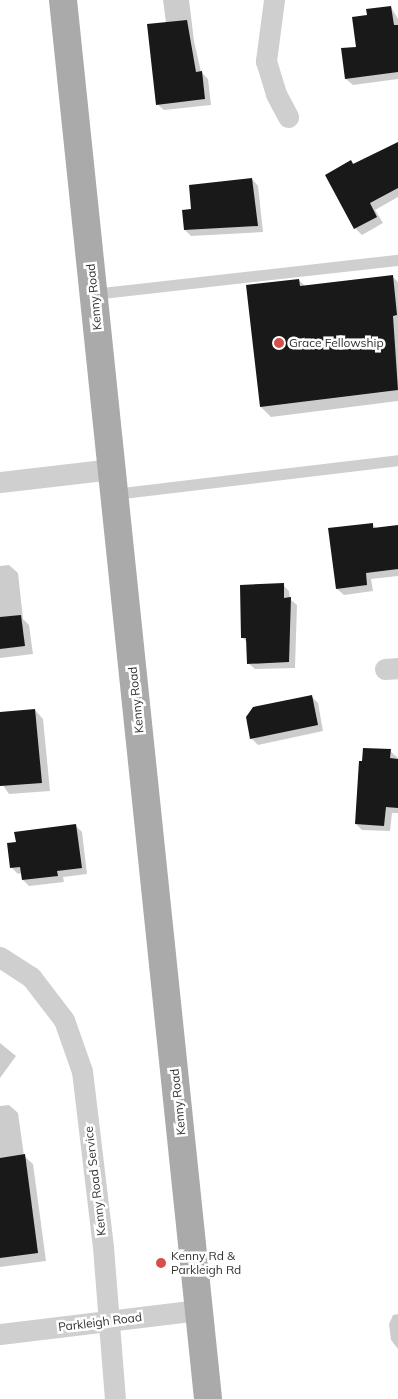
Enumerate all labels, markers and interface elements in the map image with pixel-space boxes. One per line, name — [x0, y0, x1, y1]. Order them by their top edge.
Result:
street label: Kenny Road — [83, 263, 105, 331]
place label: Grace Fellowship — [289, 336, 384, 350]
marker: Grace Fellowship — [273, 337, 285, 349]
street label: Kenny Road — [125, 666, 147, 734]
street label: Kenny Road — [167, 1068, 189, 1136]
street label: Kenny Road Service — [81, 1125, 109, 1237]
place label: Kenny Rd & Parkleigh Rd — [171, 1249, 241, 1277]
marker: Kenny Rd & Parkleigh Rd — [155, 1257, 167, 1269]
street label: Parkleigh Road — [57, 1310, 143, 1334]

